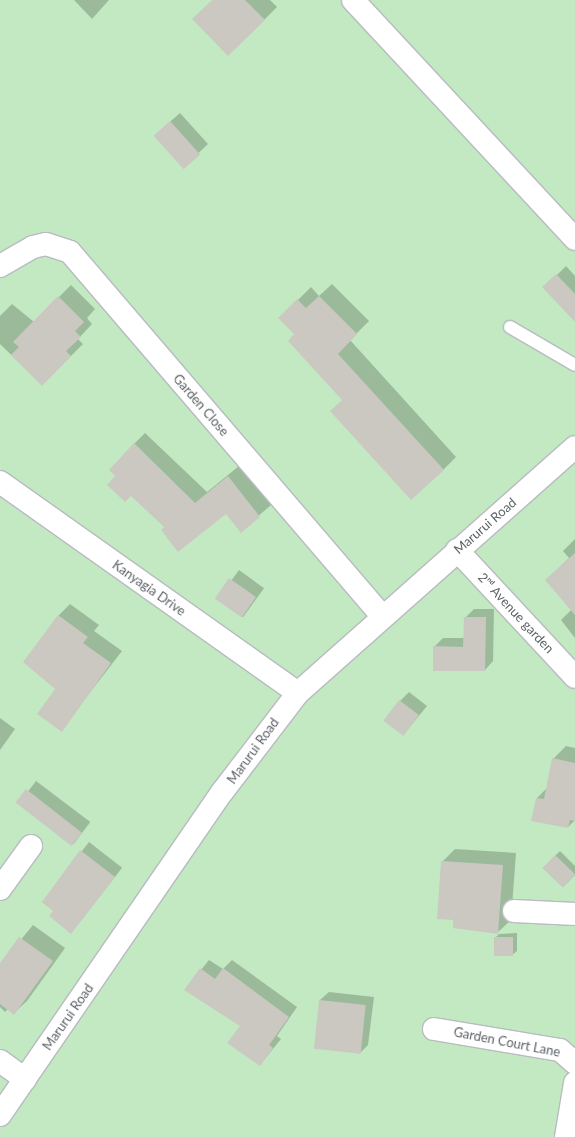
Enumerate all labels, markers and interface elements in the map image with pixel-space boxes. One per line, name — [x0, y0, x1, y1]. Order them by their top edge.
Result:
street label: Garden Close — [170, 371, 232, 439]
street label: Marurui Road — [451, 495, 519, 557]
street label: Kanyagia Drive — [109, 557, 189, 619]
street label: 2ⁿᵈ Avenue garden — [475, 570, 557, 656]
street label: Marurui Road — [224, 715, 282, 787]
street label: Marurui Road — [39, 981, 97, 1053]
street label: Garden Court Lane — [452, 1024, 562, 1060]

